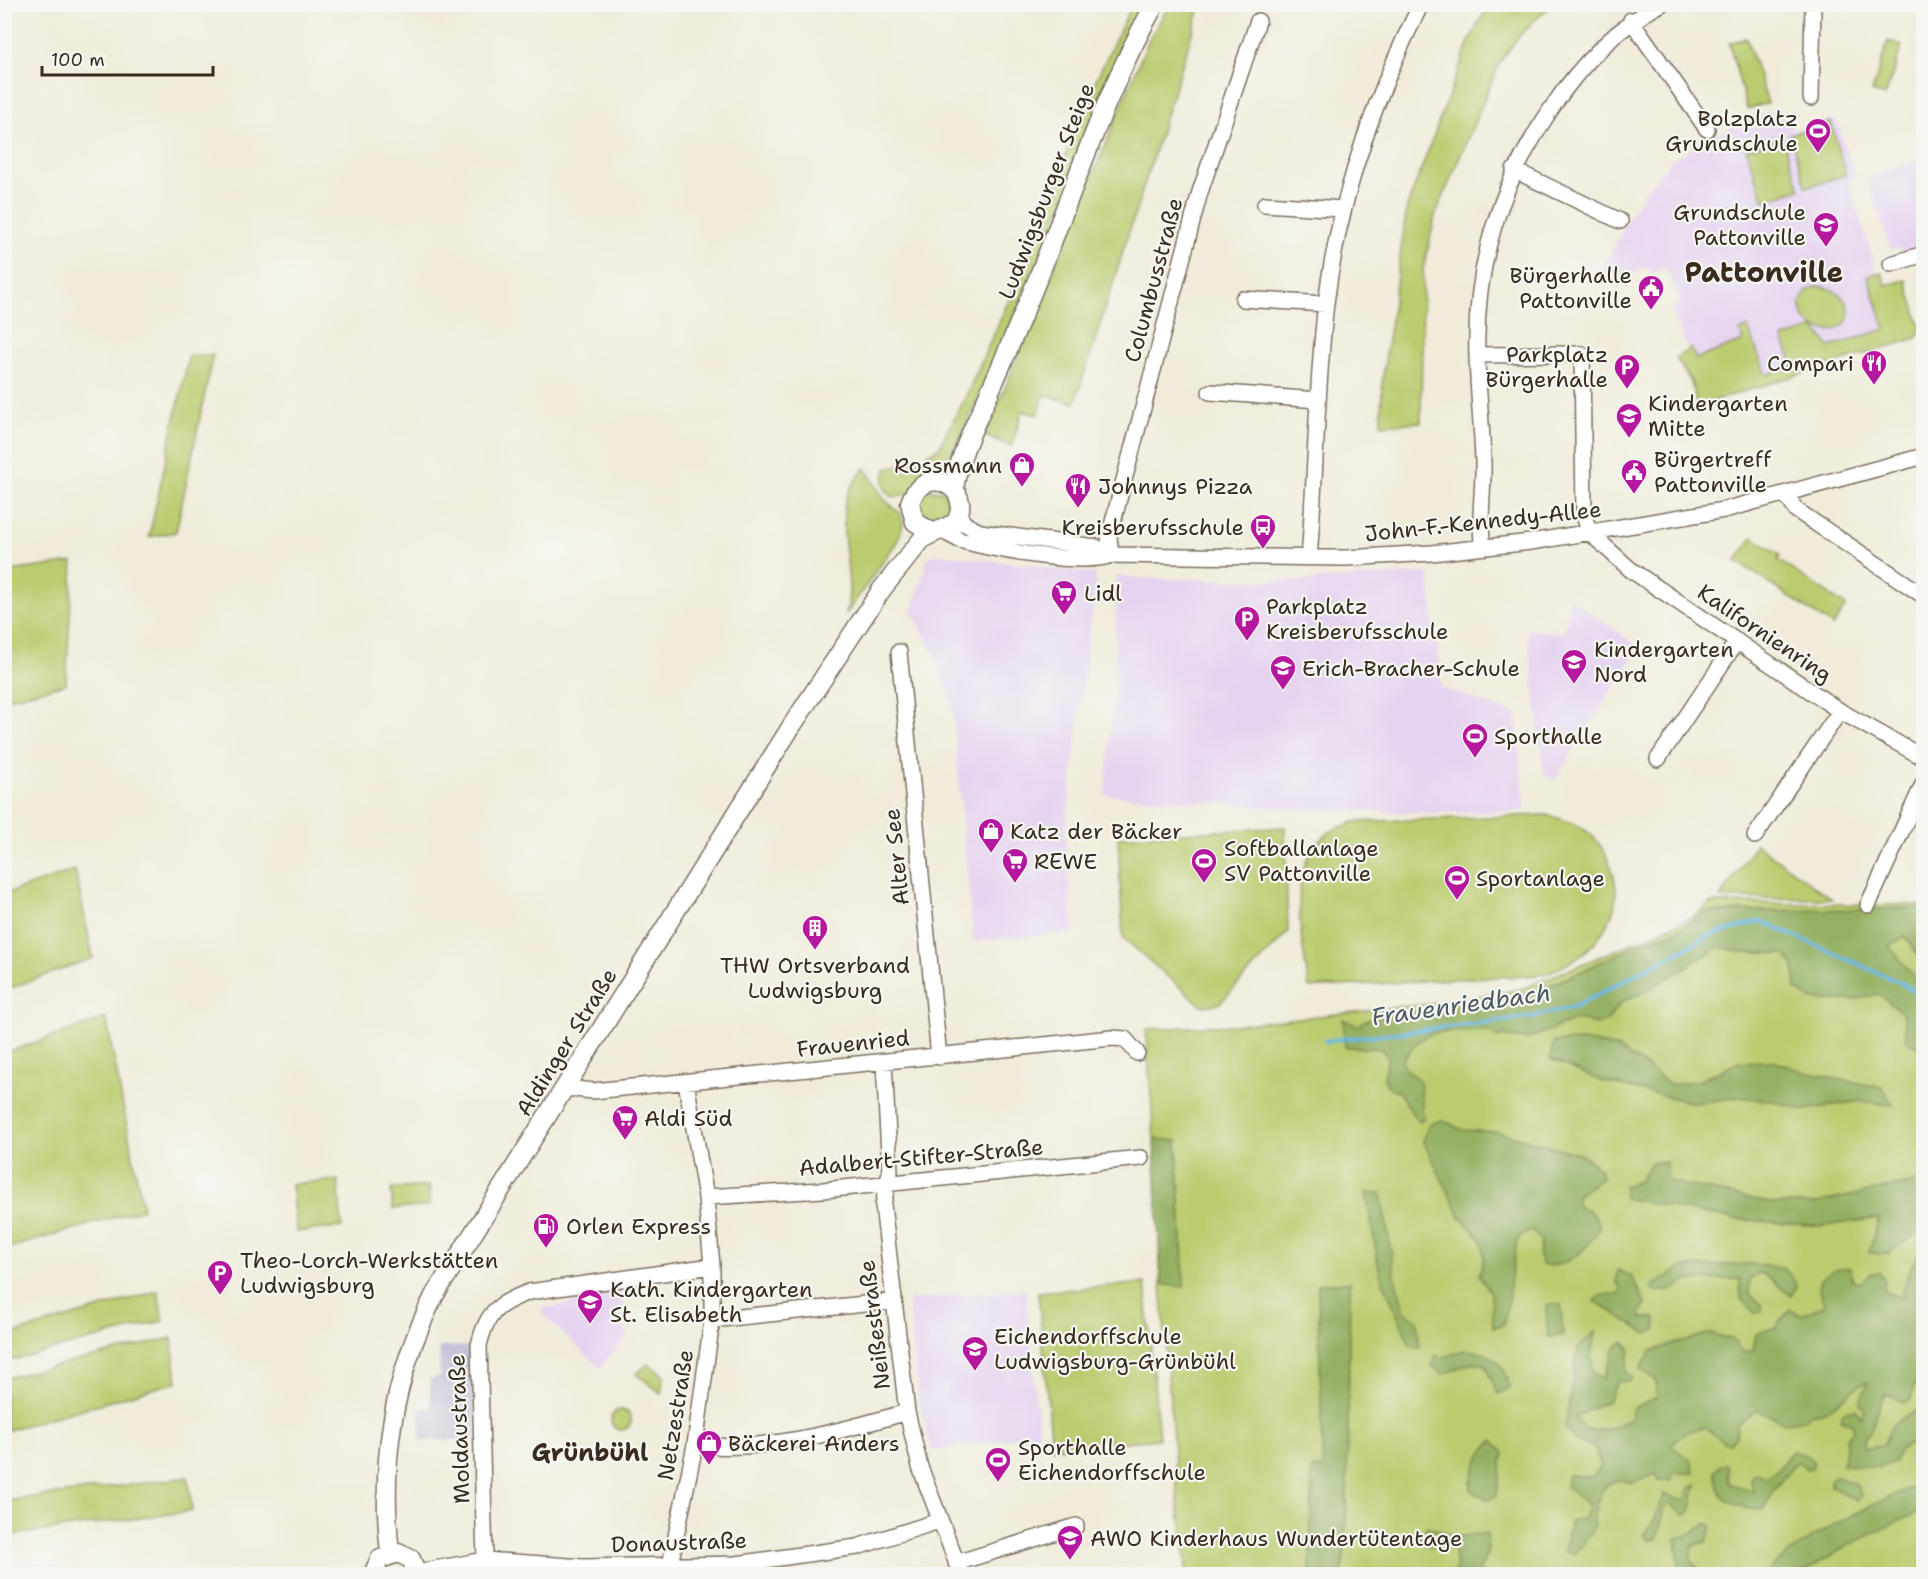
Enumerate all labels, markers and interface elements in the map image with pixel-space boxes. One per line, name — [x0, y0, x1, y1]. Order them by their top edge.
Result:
scale bar — [42, 39, 213, 77]
text: 100 m — [51, 48, 105, 72]
street label: Ludwigsburger Steige — [992, 79, 1101, 304]
place label: Bolzplatz Grundschule — [1665, 104, 1798, 158]
sports icon: Bolzplatz Grundschule — [1803, 116, 1833, 154]
street label: Columbusstraße — [1118, 195, 1189, 366]
place label: Grundschule Pattonville — [1673, 198, 1806, 252]
school or university icon: Grundschule Pattonville — [1811, 210, 1841, 248]
district label: Pattonville — [1685, 253, 1843, 291]
place label: Bürgerhalle Pattonville — [1510, 261, 1632, 315]
public building icon: Bürgerhalle Pattonville — [1636, 273, 1666, 311]
place label: Parkplatz Bürgerhalle — [1486, 340, 1608, 394]
restaurant icon: Compari — [1859, 348, 1889, 386]
place label: Compari — [1767, 349, 1854, 378]
parking icon: Parkplatz Bürgerhalle — [1612, 352, 1642, 390]
place label: Kindergarten Mitte — [1648, 389, 1788, 443]
school or university icon: Kindergarten Mitte — [1614, 401, 1644, 439]
place label: Bürgertreff Pattonville — [1654, 445, 1772, 499]
shop icon: Rossmann — [1007, 450, 1037, 488]
place label: Rossmann — [894, 451, 1002, 480]
public building icon: Bürgertreff Pattonville — [1619, 457, 1649, 495]
restaurant icon: Johnnys Pizza — [1063, 471, 1093, 509]
place label: Johnnys Pizza — [1098, 472, 1253, 501]
street label: John-F.-Kennedy-Allee — [1363, 495, 1603, 548]
bus stop icon: Kreisberufsschule — [1248, 512, 1278, 550]
place label: Kreisberufsschule — [1061, 513, 1244, 542]
supermarket icon: Lidl — [1049, 578, 1079, 616]
street label: Kalifornienring — [1692, 578, 1838, 689]
place label: Lidl — [1084, 579, 1122, 608]
place label: Parkplatz Kreisberufsschule — [1266, 592, 1449, 646]
parking icon: Parkplatz Kreisberufsschule — [1232, 604, 1262, 642]
place label: Kindergarten Nord — [1594, 635, 1734, 689]
school or university icon: Kindergarten Nord — [1559, 647, 1589, 685]
school or university icon: Erich-Bracher-Schule — [1268, 653, 1298, 691]
place label: Erich-Bracher-Schule — [1302, 654, 1520, 683]
sports icon: Sporthalle — [1460, 721, 1490, 759]
place label: Sporthalle — [1494, 722, 1603, 751]
street label: Alter See — [877, 807, 916, 907]
shop icon: Katz der Bäcker — [976, 816, 1006, 854]
place label: Katz der Bäcker — [1010, 817, 1182, 846]
place label: Softballanlage SV Pattonville — [1224, 834, 1379, 888]
supermarket icon: REWE — [1000, 846, 1030, 884]
sports icon: Softballanlage SV Pattonville — [1189, 846, 1219, 884]
place label: REWE — [1034, 847, 1097, 876]
sports icon: Sportanlage — [1442, 863, 1472, 901]
place label: Sportanlage — [1476, 864, 1605, 893]
building icon: THW Ortsverband Ludwigsburg — [800, 913, 830, 951]
place label: THW Ortsverband Ludwigsburg — [720, 951, 910, 1005]
street label: Aldinger Straße — [509, 963, 624, 1122]
water label: Frauenriedbach — [1369, 977, 1553, 1033]
street label: Frauenried — [795, 1023, 911, 1064]
supermarket icon: Aldi Süd — [610, 1103, 640, 1141]
place label: Aldi Süd — [644, 1104, 732, 1133]
street label: Adalbert-Stifter-Straße — [797, 1132, 1045, 1183]
fuel station icon: Orlen Express — [531, 1211, 561, 1249]
place label: Orlen Express — [566, 1212, 711, 1241]
place label: Theo-Lorch-Werkstätten Ludwigsburg — [240, 1246, 498, 1300]
parking icon: Theo-Lorch-Werkstätten Ludwigsburg — [205, 1258, 235, 1296]
street label: Neißestraße — [852, 1258, 897, 1392]
place label: Kath. Kindergarten St. Elisabeth — [610, 1275, 812, 1329]
school or university icon: Kath. Kindergarten St. Elisabeth — [575, 1287, 605, 1325]
place label: Eichendorffschule Ludwigsburg-Grünbühl — [994, 1322, 1236, 1376]
school or university icon: Eichendorffschule Ludwigsburg-Grünbühl — [960, 1334, 990, 1372]
street label: Netzestraße — [651, 1348, 700, 1483]
street label: Moldaustraße — [442, 1354, 477, 1504]
shop icon: Bäckerei Anders — [694, 1428, 724, 1466]
place label: Bäckerei Anders — [728, 1429, 900, 1458]
place label: Sporthalle Eichendorffschule — [1018, 1433, 1206, 1487]
district label: Grünbühl — [532, 1437, 648, 1469]
sports icon: Sporthalle Eichendorffschule — [983, 1445, 1013, 1483]
school or university icon: AWO Kinderhaus Wundertütentage — [1055, 1523, 1085, 1561]
place label: AWO Kinderhaus Wundertütentage — [1090, 1524, 1462, 1553]
street label: Donaustraße — [610, 1526, 748, 1559]

